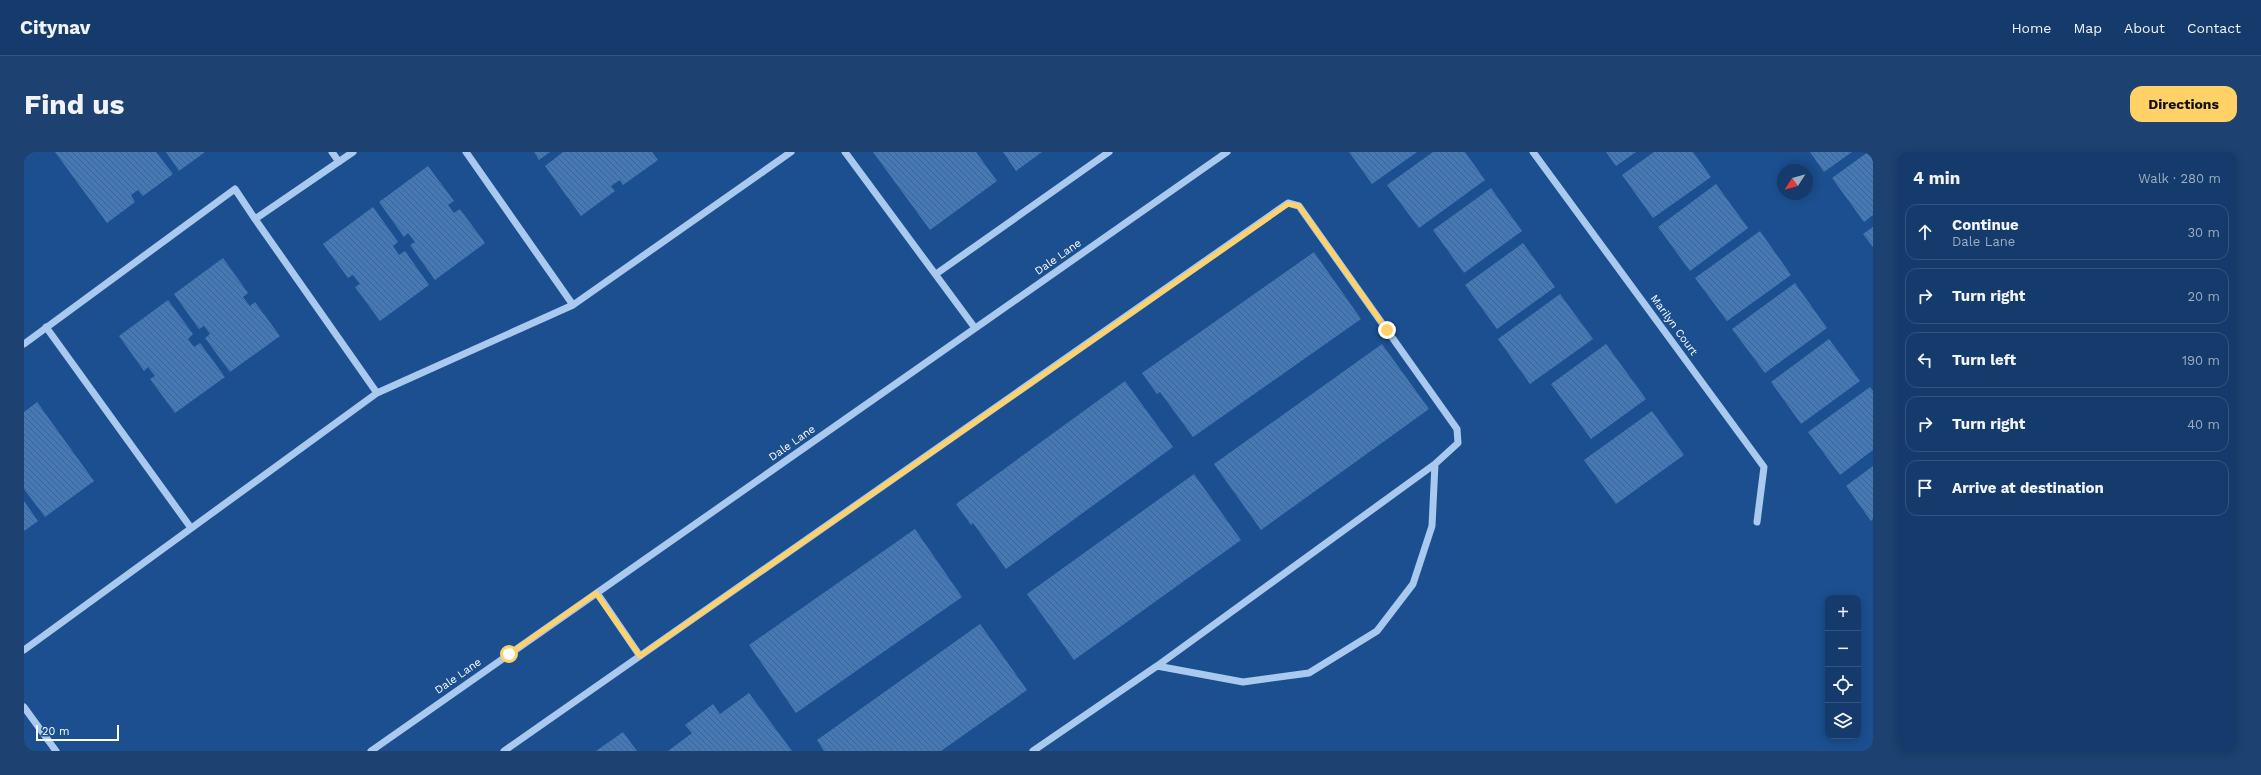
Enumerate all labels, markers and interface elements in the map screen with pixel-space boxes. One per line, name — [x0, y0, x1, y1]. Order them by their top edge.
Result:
text: Citynav — [20, 16, 91, 39]
text: Home — [2011, 20, 2051, 36]
text: Map — [2073, 20, 2102, 36]
text: About — [2124, 20, 2165, 36]
text: Contact — [2187, 20, 2241, 36]
button: Directions — [2130, 86, 2237, 122]
text: Find us — [24, 88, 124, 121]
north arrow — [1777, 164, 1813, 200]
text: 4 min — [1913, 168, 1960, 188]
text: Walk · 280 m — [2138, 171, 2221, 186]
text: Continue — [1952, 216, 2019, 234]
icon: ahead — [1914, 221, 1936, 243]
text: 30 m — [2188, 225, 2220, 240]
text: Dale Lane — [1952, 234, 2015, 249]
street label: Dale Lane — [1032, 236, 1084, 278]
icon: right — [1914, 285, 1936, 307]
text: Turn right — [1952, 287, 2025, 305]
text: 20 m — [2188, 289, 2220, 304]
street label: Marilyn Court — [1648, 292, 1701, 358]
route end — [1378, 321, 1396, 339]
icon: left — [1914, 349, 1936, 371]
text: Turn left — [1952, 351, 2016, 369]
text: 190 m — [2182, 353, 2220, 368]
icon: right — [1914, 413, 1936, 435]
text: Turn right — [1952, 415, 2025, 433]
text: 40 m — [2187, 417, 2220, 432]
street label: Dale Lane — [766, 422, 818, 464]
icon: arrive — [1914, 477, 1936, 499]
text: Arrive at destination — [1952, 479, 2104, 497]
map controls — [1825, 595, 1861, 739]
button: + — [1825, 595, 1861, 631]
button: − — [1825, 631, 1861, 667]
route start — [500, 645, 518, 663]
street label: Dale Lane — [432, 655, 484, 697]
button: locate — [1825, 667, 1861, 703]
button: layers — [1825, 703, 1861, 739]
scale bar — [36, 723, 119, 742]
text: 20 m — [42, 725, 70, 738]

